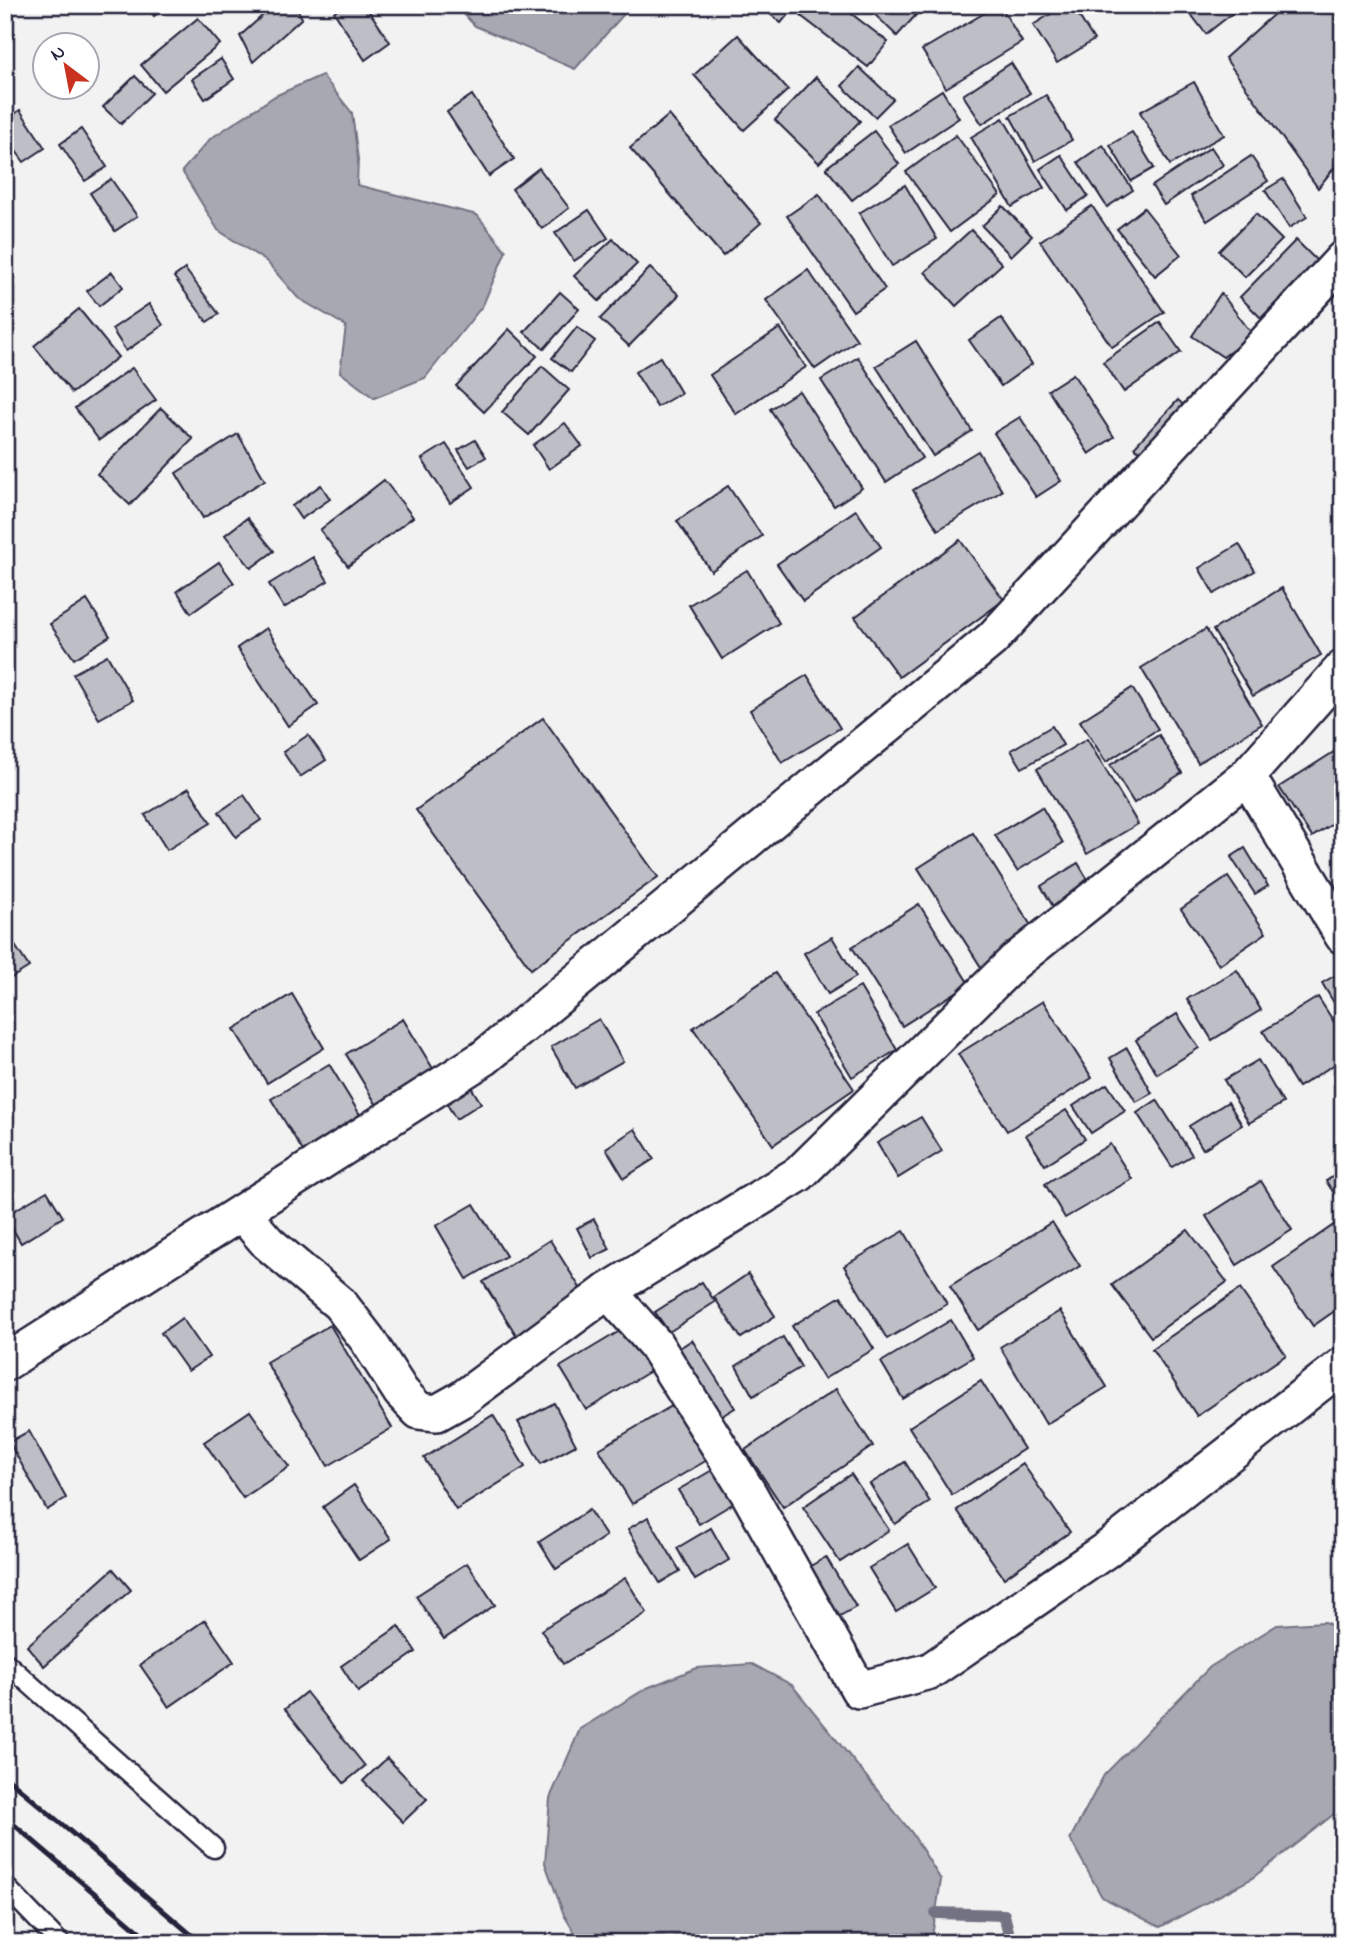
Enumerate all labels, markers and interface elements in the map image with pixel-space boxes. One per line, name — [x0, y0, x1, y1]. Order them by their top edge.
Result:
north arrow — [32, 32, 102, 102]
text: N — [46, 39, 71, 69]

